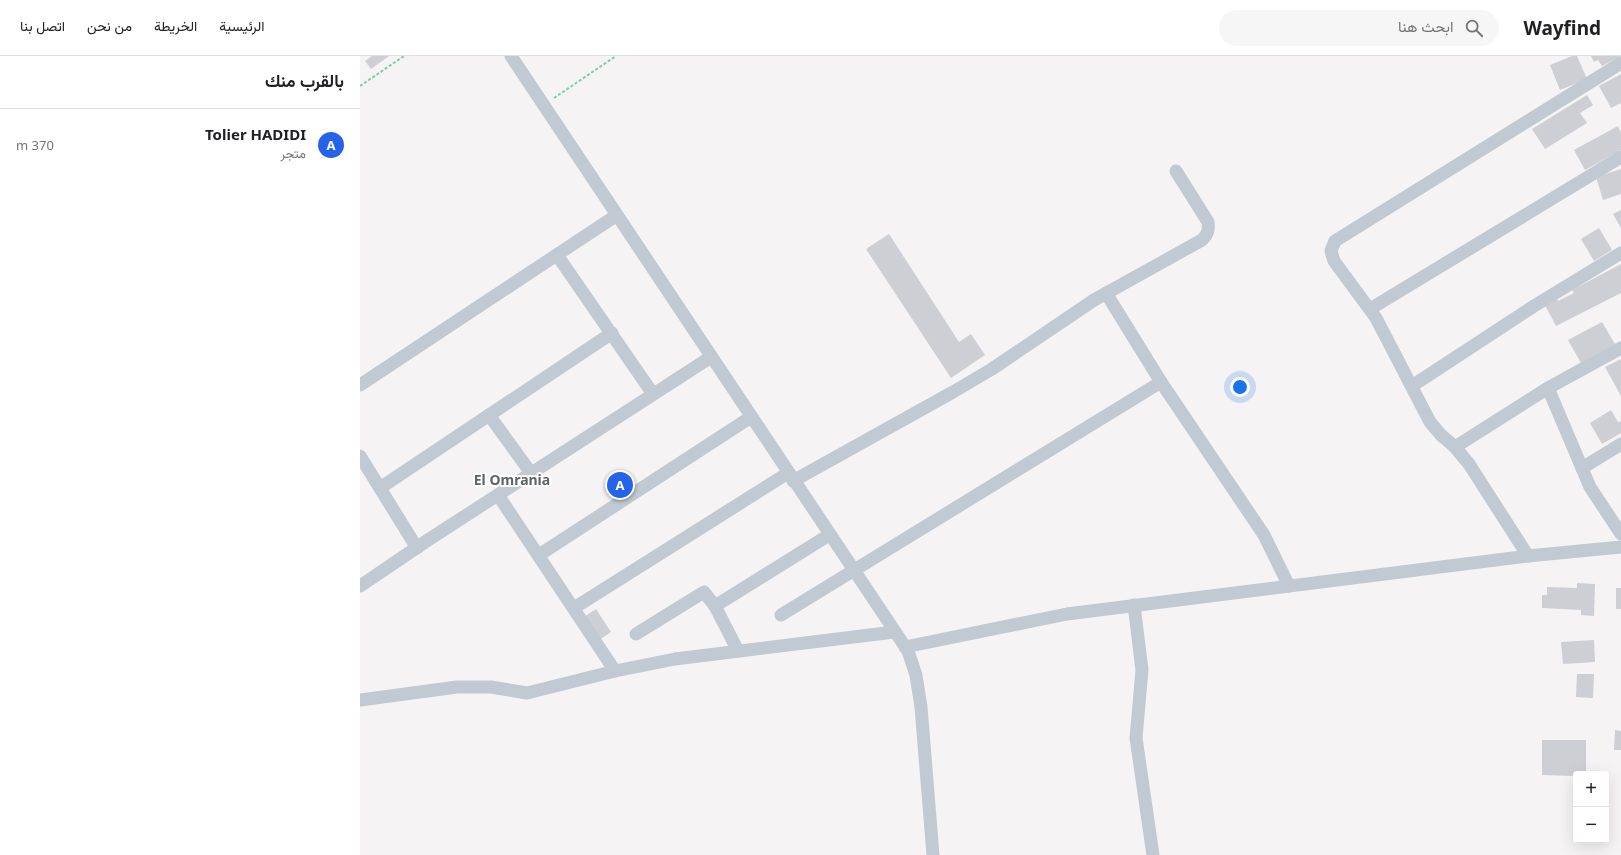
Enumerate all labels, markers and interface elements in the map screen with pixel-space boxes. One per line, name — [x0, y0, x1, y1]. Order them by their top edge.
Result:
search box — [1219, 10, 1499, 46]
text: Wayfind — [1523, 15, 1601, 41]
text: اتصل بنا — [20, 16, 65, 35]
text: من نحن — [87, 16, 132, 35]
text: الخريطة — [154, 16, 197, 35]
text: الرئيسية — [219, 16, 265, 35]
text: ابحث هنا — [1398, 16, 1453, 36]
icon: search — [1463, 17, 1485, 39]
text: بالقرب منك — [265, 69, 344, 92]
text: Tolier HADIDI — [205, 124, 306, 144]
text: 370 m — [16, 136, 54, 154]
text: A — [327, 136, 336, 154]
text: متجر — [281, 144, 306, 162]
your location — [1230, 377, 1250, 397]
district label: El Omrania — [474, 470, 550, 489]
pin: A — [607, 470, 633, 500]
map controls — [1573, 771, 1609, 843]
button: + — [1573, 771, 1609, 807]
button: − — [1573, 807, 1609, 843]

